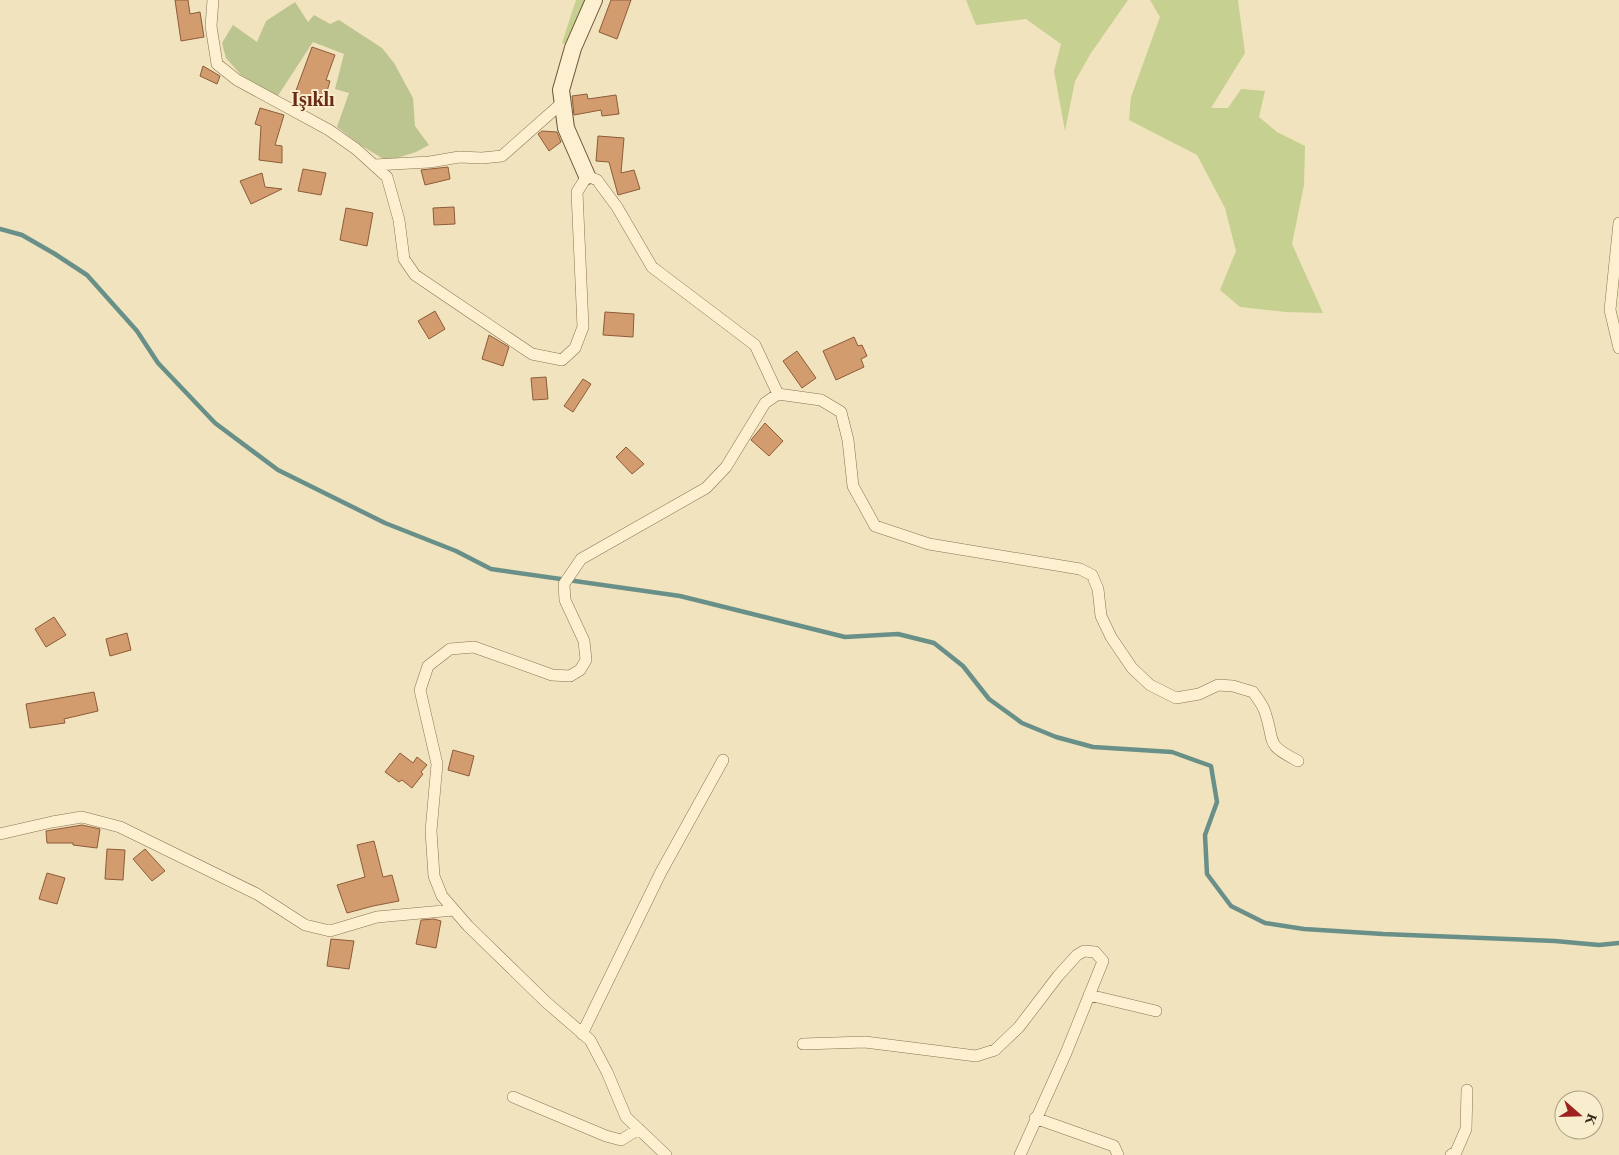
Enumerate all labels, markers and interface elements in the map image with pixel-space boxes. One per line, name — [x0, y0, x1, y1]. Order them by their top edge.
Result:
district label: Işıklı — [291, 88, 335, 111]
north arrow — [1554, 1090, 1604, 1140]
text: K — [1582, 1112, 1600, 1127]

